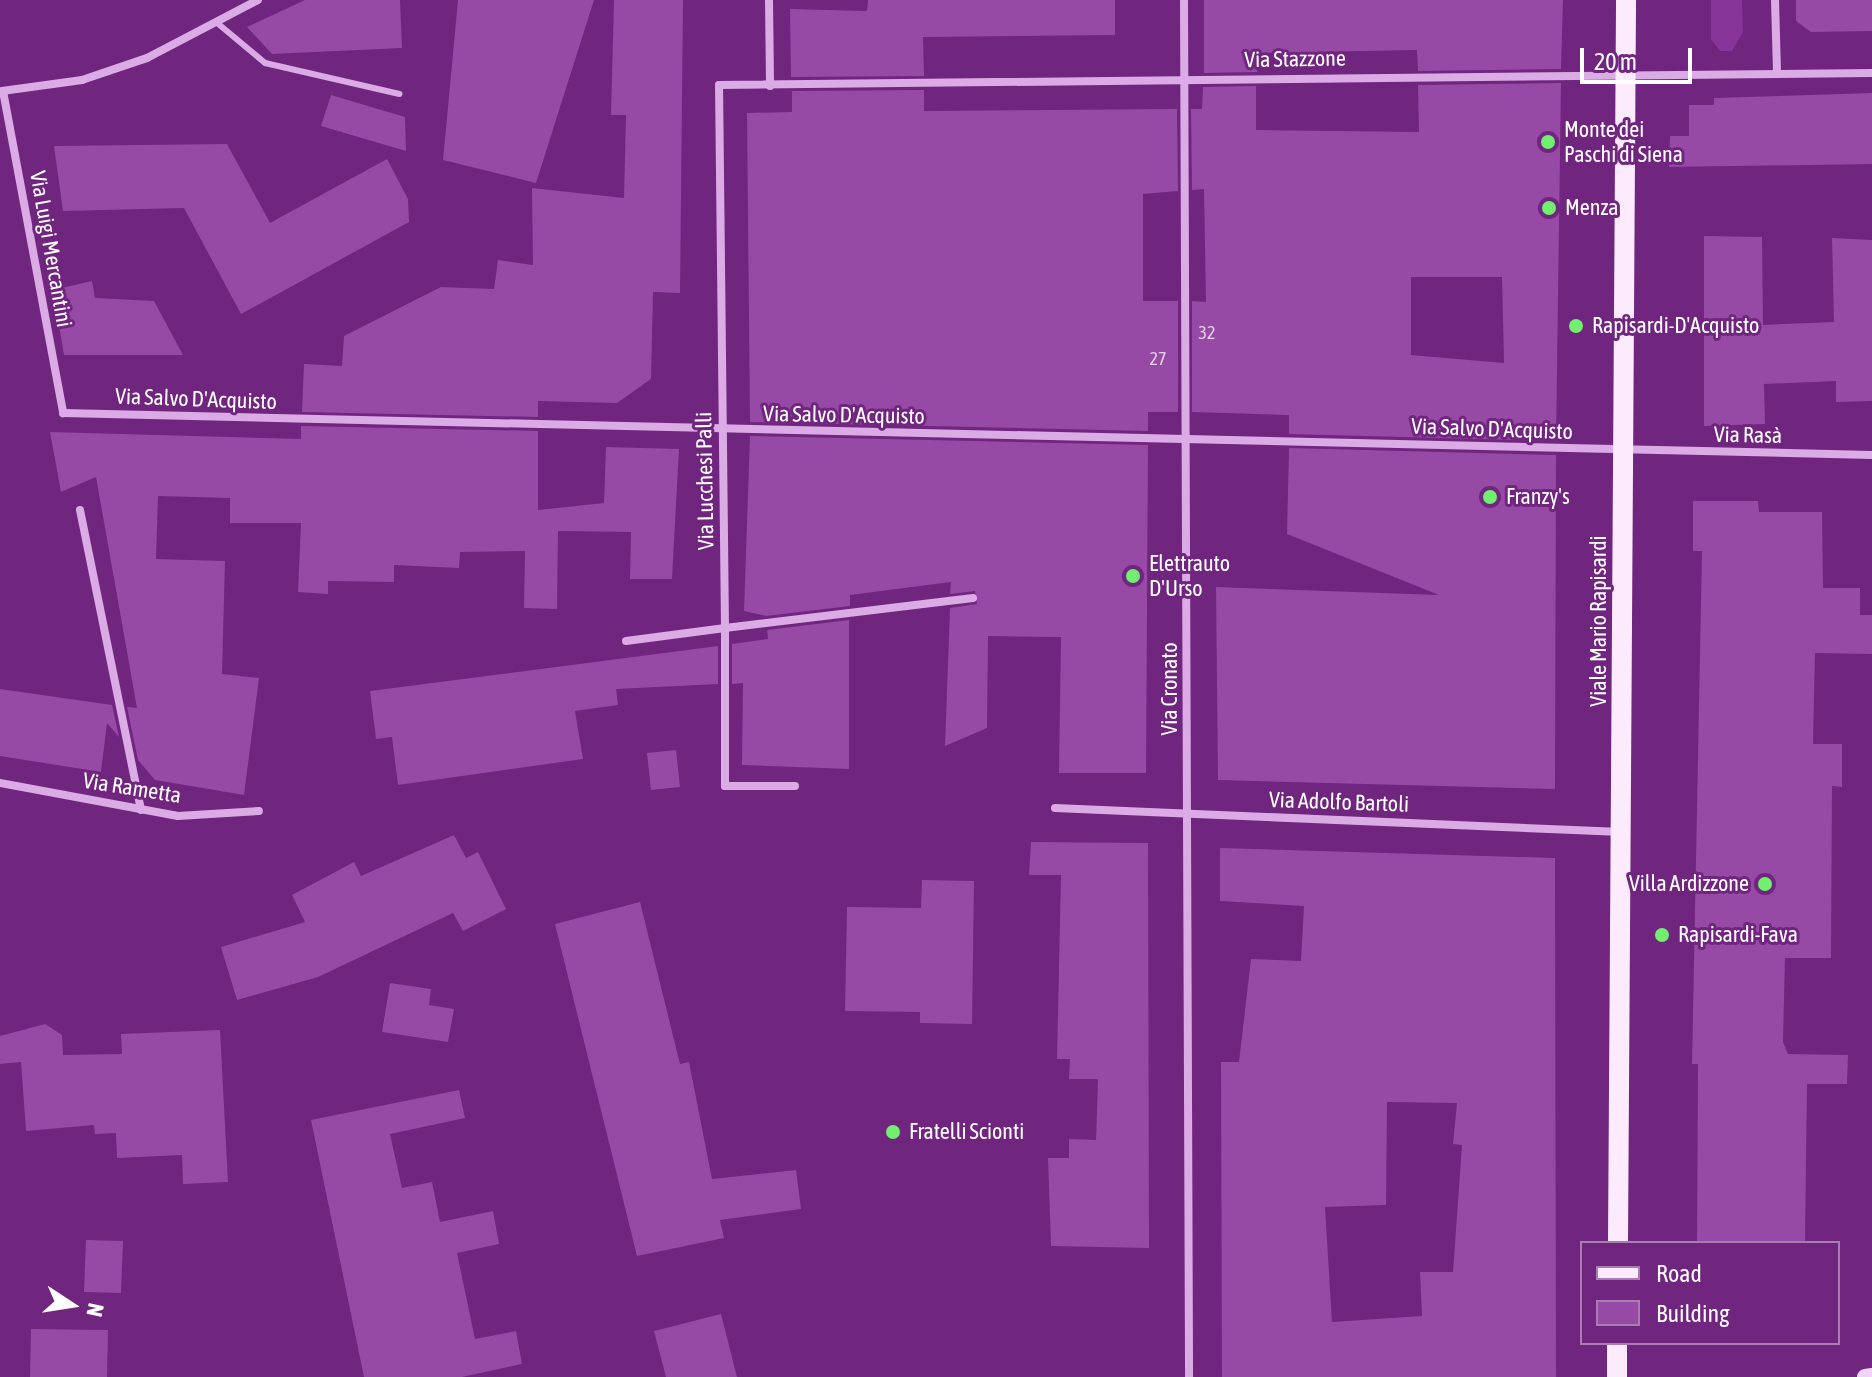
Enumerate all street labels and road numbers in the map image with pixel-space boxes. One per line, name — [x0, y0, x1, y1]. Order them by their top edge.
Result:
street label: Via Stazzone — [1244, 45, 1346, 73]
street label: Via Luigi Mercantini — [24, 169, 78, 329]
street label: Via Salvo D'Acquisto — [115, 383, 277, 415]
street label: Via Salvo D'Acquisto — [763, 400, 925, 430]
street label: Via Lucchesi Palli — [691, 412, 719, 550]
street label: Via Salvo D'Acquisto — [1411, 413, 1573, 445]
street label: Via Rasà — [1714, 421, 1782, 449]
street label: Viale Mario Rapisardi — [1586, 535, 1612, 707]
street label: Via Cronato — [1157, 642, 1183, 736]
street label: Via Rametta — [81, 767, 183, 809]
street label: Via Adolfo Bartoli — [1269, 786, 1409, 818]

